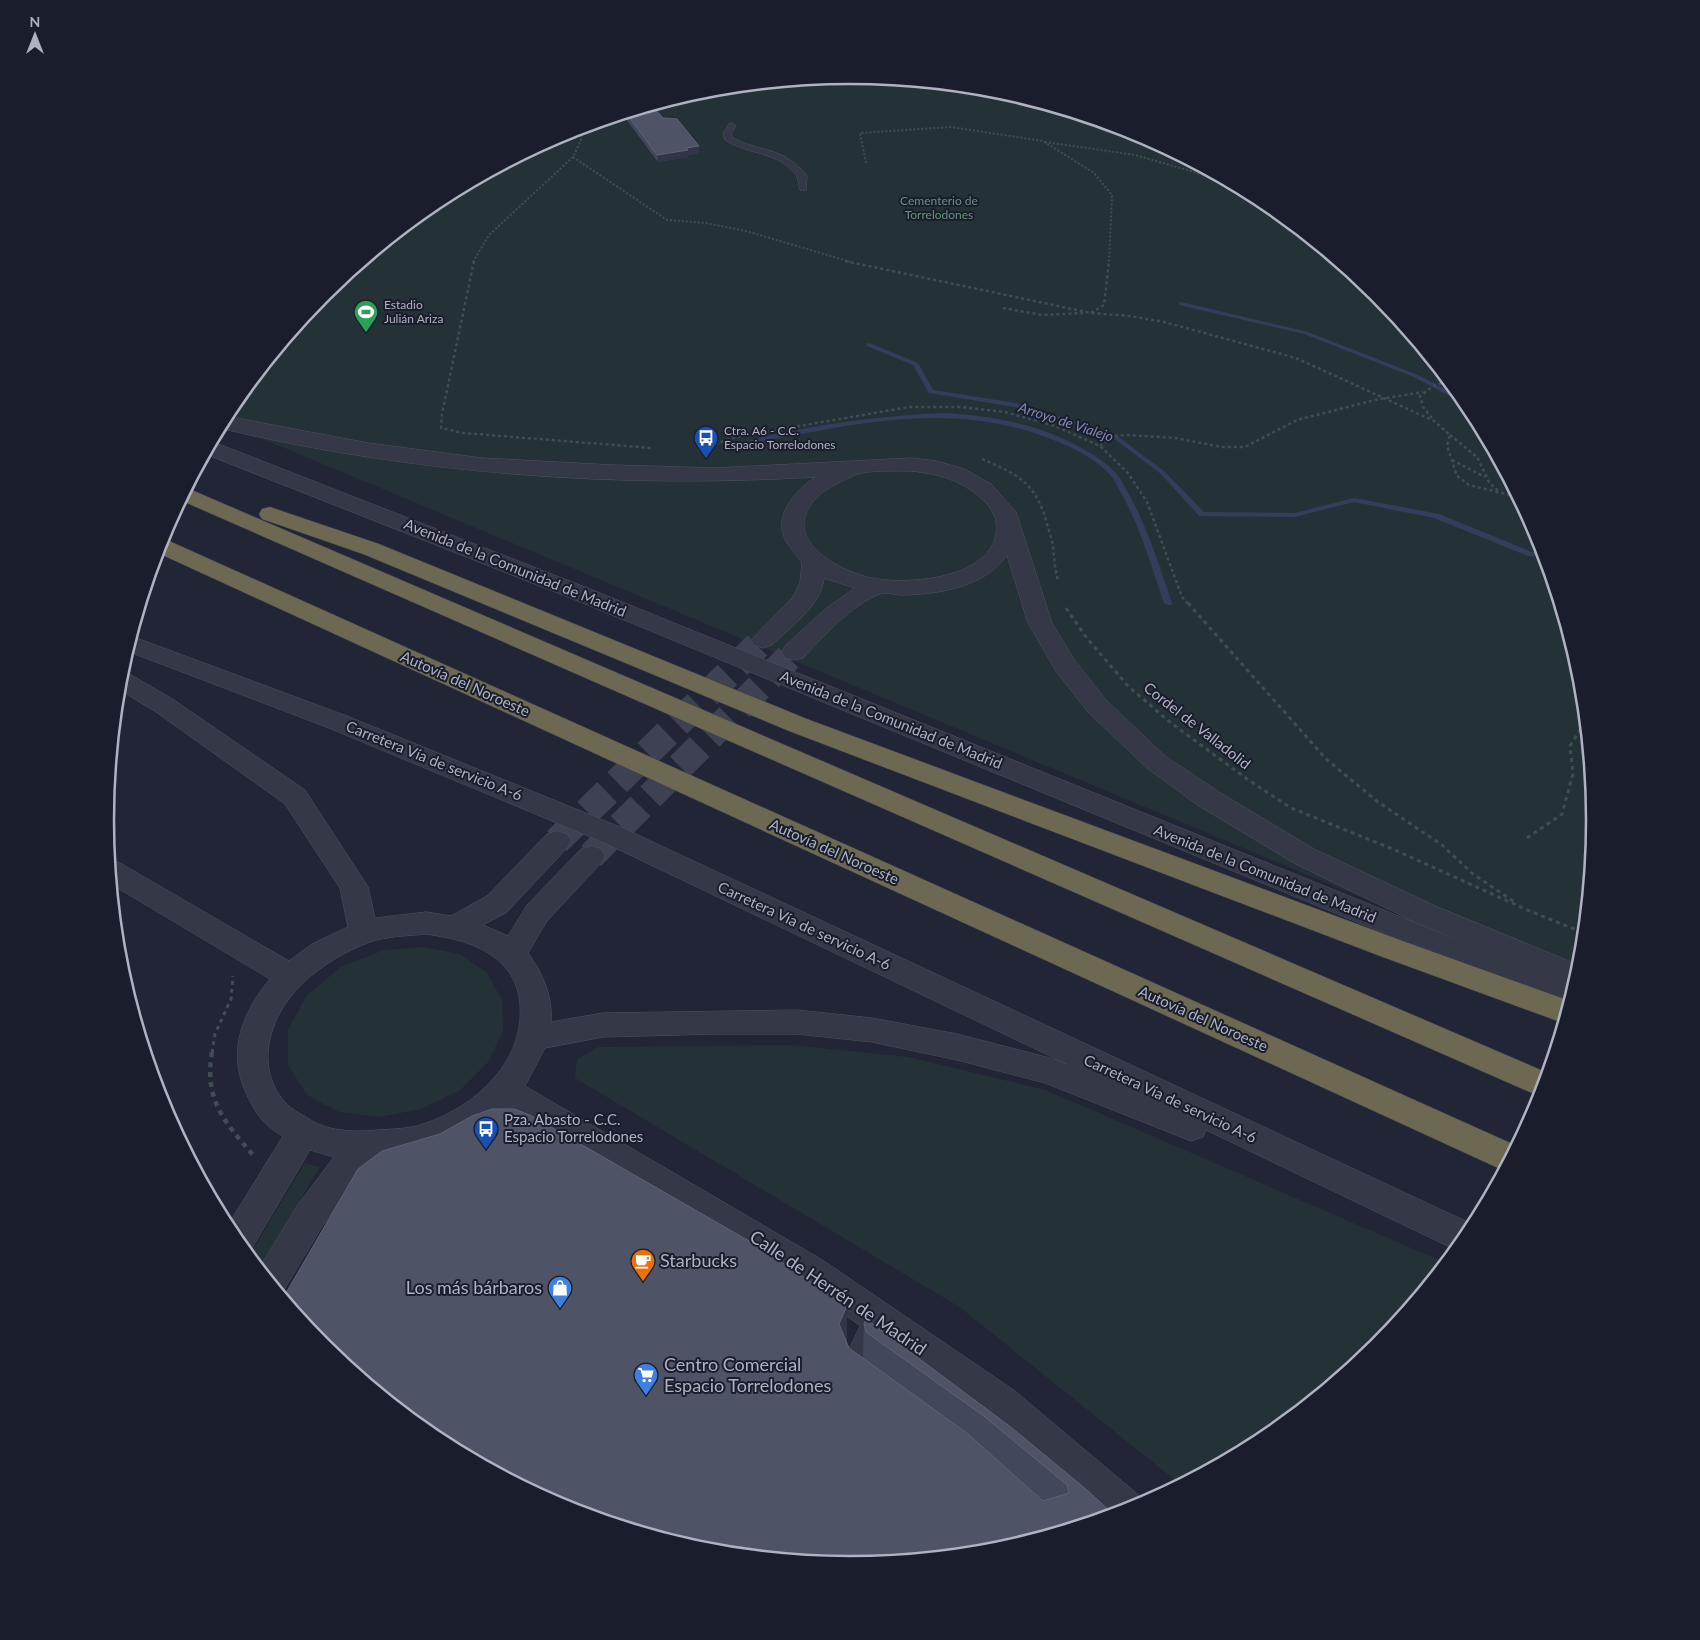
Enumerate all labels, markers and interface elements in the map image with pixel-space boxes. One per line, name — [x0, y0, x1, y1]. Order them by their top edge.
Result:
north arrow — [10, 10, 60, 60]
text: N — [30, 13, 40, 30]
park label: Cementerio de Torrelodones — [900, 193, 978, 222]
place label: Estadio Julián Ariza — [384, 297, 443, 326]
sports icon: Estadio Julián Ariza — [353, 299, 379, 333]
water label: Arroyo de Vialejo — [1016, 398, 1116, 445]
place label: Ctra. A6 - C.C. Espacio Torrelodones — [724, 423, 836, 452]
bus stop icon: Ctra. A6 - C.C. Espacio Torrelodones — [693, 425, 719, 459]
street label: Avenida de la Comunidad de Madrid — [402, 514, 629, 620]
street label: Autovía del Noroeste — [398, 647, 533, 720]
street label: Avenida de la Comunidad de Madrid — [778, 666, 1005, 772]
street label: Cordel de Valladolid — [1141, 678, 1255, 772]
street label: Carretera Vía de servicio A-6 — [344, 716, 525, 804]
street label: Autovía del Noroeste — [767, 815, 902, 888]
street label: Avenida de la Comunidad de Madrid — [1152, 820, 1379, 926]
street label: Carretera Vía de servicio A-6 — [715, 877, 894, 973]
street label: Autovía del Noroeste — [1136, 982, 1271, 1055]
street label: Carretera Vía de servicio A-6 — [1081, 1050, 1260, 1146]
place label: Pza. Abasto - C.C. Espacio Torrelodones — [504, 1110, 643, 1145]
bus stop icon: Pza. Abasto - C.C. Espacio Torrelodones — [473, 1116, 499, 1150]
street label: Calle de Herrén de Madrid — [746, 1225, 931, 1360]
cafe icon: Starbucks — [630, 1248, 656, 1282]
place label: Starbucks — [660, 1249, 737, 1271]
shop icon: Los más bárbaros — [547, 1275, 573, 1309]
place label: Los más bárbaros — [406, 1276, 542, 1298]
place label: Centro Comercial Espacio Torrelodones — [664, 1353, 831, 1396]
supermarket icon: Centro Comercial Espacio Torrelodones — [633, 1362, 659, 1396]

